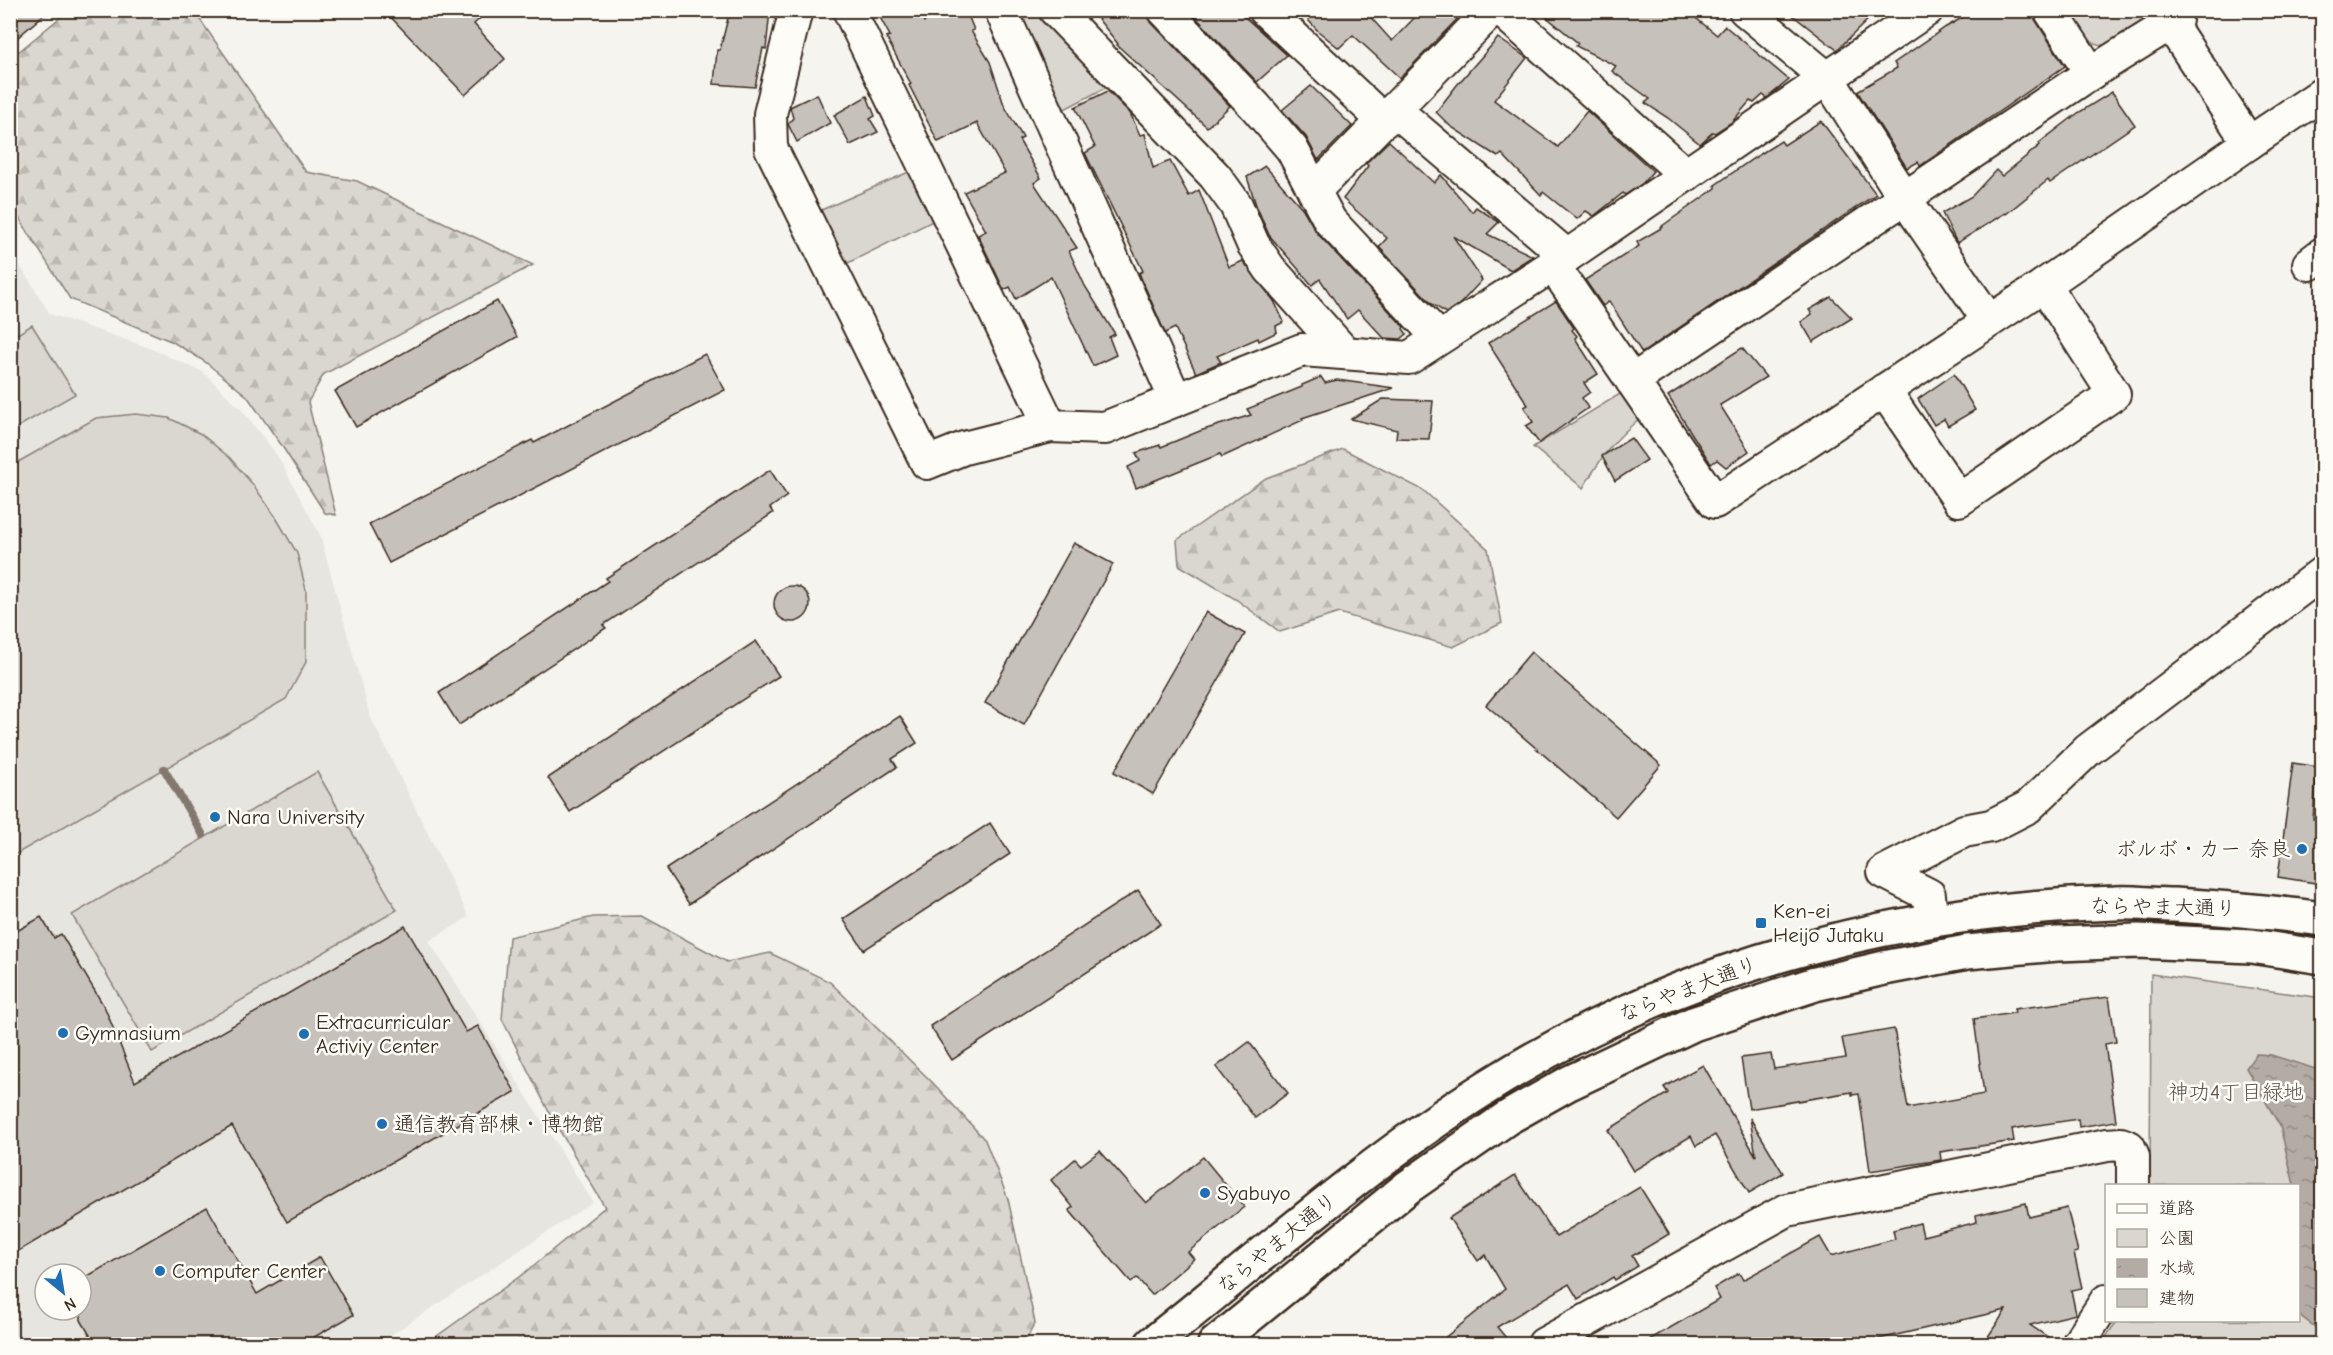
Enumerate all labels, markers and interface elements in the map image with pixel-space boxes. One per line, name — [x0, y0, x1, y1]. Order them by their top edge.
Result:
place label: Nara University — [227, 805, 365, 829]
marker: Nara University — [208, 810, 222, 824]
place label: ボルボ・カー 奈良 — [2115, 837, 2290, 861]
marker: ボルボ・カー 奈良 — [2295, 842, 2309, 856]
street label: ならやま大通り — [2089, 894, 2237, 920]
place label: Ken-ei Heijo Jutaku — [1773, 899, 1884, 947]
marker: Ken-ei Heijo Jutaku — [1754, 916, 1768, 930]
street label: ならやま大通り — [1615, 951, 1761, 1027]
place label: Extracurricular Activiy Center — [316, 1010, 451, 1058]
place label: Gymnasium — [75, 1021, 181, 1045]
marker: Gymnasium — [56, 1026, 70, 1040]
marker: Extracurricular Activiy Center — [297, 1027, 311, 1041]
park label: 神功4丁目緑地 — [2168, 1080, 2304, 1104]
place label: 通信教育部棟・博物館 — [394, 1112, 604, 1136]
marker: 通信教育部棟・博物館 — [375, 1117, 389, 1131]
place label: Syabuyo — [1217, 1181, 1291, 1205]
legend — [2105, 1184, 2300, 1322]
marker: Syabuyo — [1198, 1186, 1212, 1200]
street label: ならやま大通り — [1212, 1187, 1342, 1299]
text: 道路 — [2159, 1198, 2195, 1219]
text: 公園 — [2159, 1228, 2195, 1249]
text: 水域 — [2159, 1258, 2195, 1279]
place label: Computer Center — [172, 1259, 326, 1283]
north arrow — [33, 1262, 93, 1322]
marker: Computer Center — [153, 1264, 167, 1278]
text: 建物 — [2159, 1288, 2195, 1309]
text: N — [61, 1294, 79, 1315]

